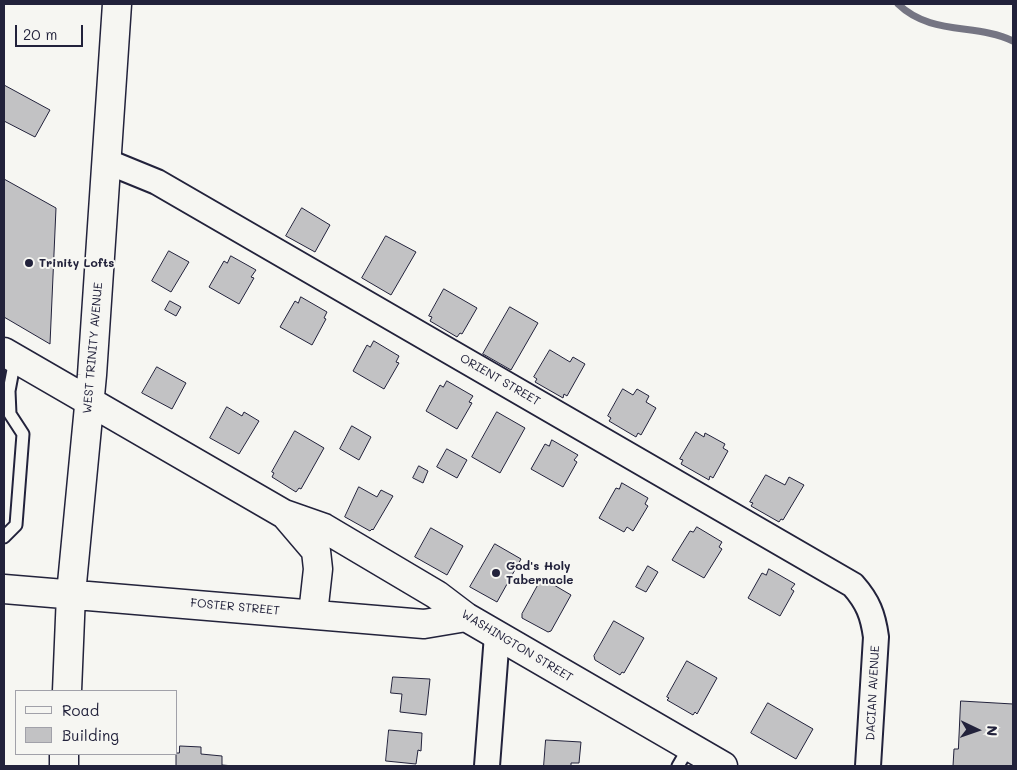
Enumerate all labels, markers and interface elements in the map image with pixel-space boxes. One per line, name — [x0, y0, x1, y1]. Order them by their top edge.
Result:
scale bar — [18, 15, 85, 47]
text: 20 m — [23, 24, 57, 44]
place label: Trinity Lofts — [39, 256, 114, 270]
marker: Trinity Lofts — [23, 257, 35, 269]
street label: WEST TRINITY AVENUE — [80, 282, 106, 414]
street label: ORIENT STREET — [457, 351, 543, 409]
place label: God's Holy Tabernacle — [506, 559, 573, 587]
marker: God's Holy Tabernacle — [490, 567, 502, 579]
street label: FOSTER STREET — [190, 596, 280, 618]
street label: WASHINGTON STREET — [459, 607, 575, 685]
street label: DACIAN AVENUE — [863, 645, 883, 741]
legend — [15, 690, 178, 755]
text: Road — [62, 700, 99, 720]
north arrow — [952, 705, 1002, 755]
text: Building — [62, 725, 119, 745]
text: N — [983, 725, 1002, 737]

